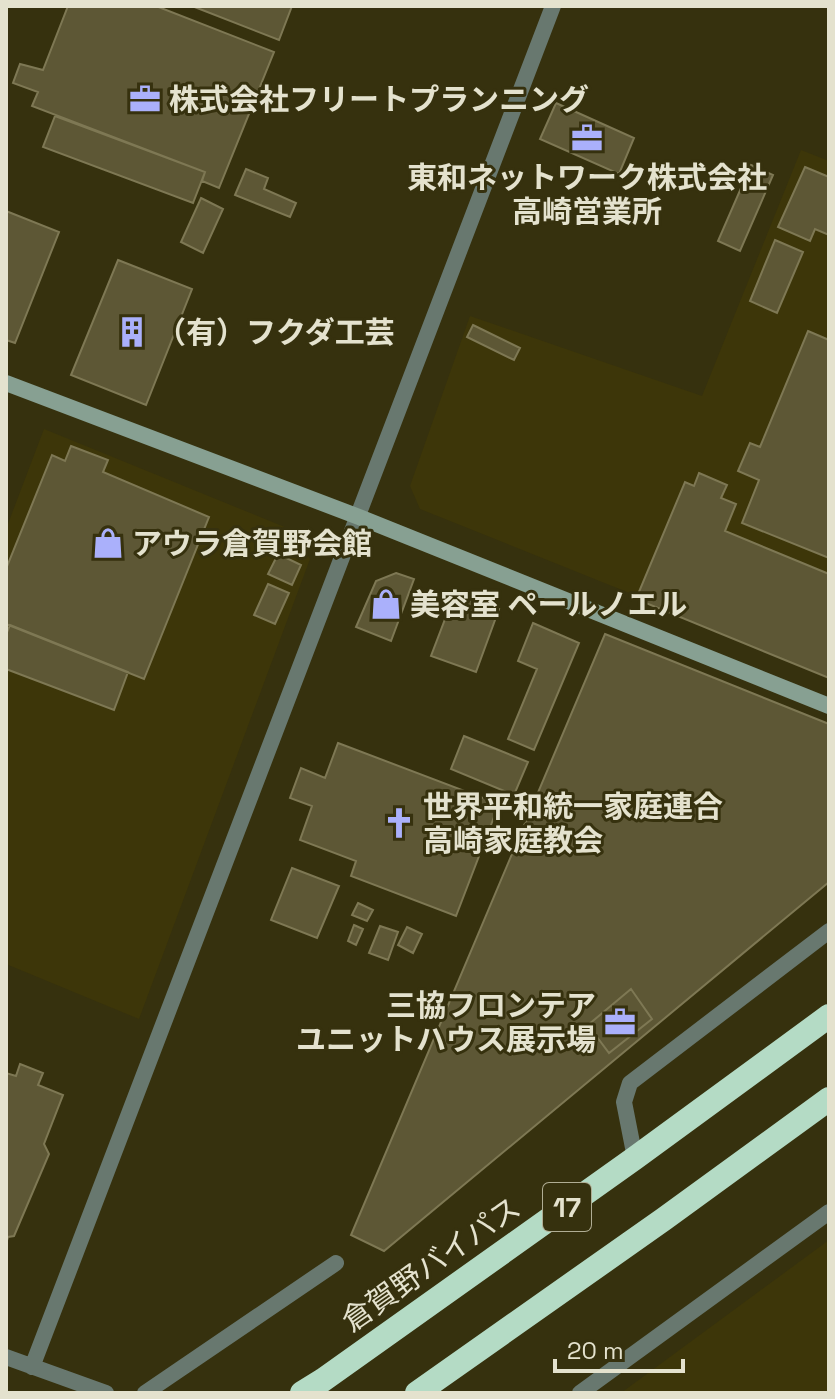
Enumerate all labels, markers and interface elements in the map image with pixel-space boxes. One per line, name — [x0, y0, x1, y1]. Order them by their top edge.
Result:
place label: 株式会社フリートプランニング — [169, 80, 589, 119]
office icon: 株式会社フリートプランニング — [128, 82, 162, 116]
office icon: 東和ネットワーク株式会社 高崎営業所 — [570, 121, 604, 155]
place label: 東和ネットワーク株式会社 高崎営業所 — [407, 158, 767, 231]
place label: （有）フクダ工芸 — [156, 313, 395, 352]
building icon: （有）フクダ工芸 — [115, 315, 149, 349]
place label: アウラ倉賀野会館 — [132, 524, 372, 563]
shop icon: アウラ倉賀野会館 — [91, 526, 125, 560]
place label: 美容室 ペールノエル — [410, 585, 688, 624]
shop icon: 美容室 ペールノエル — [369, 587, 403, 621]
place label: 世界平和統一家庭連合 高崎家庭教会 — [423, 787, 723, 860]
church icon: 世界平和統一家庭連合 高崎家庭教会 — [382, 806, 416, 840]
place label: 三協フロンテア ユニットハウス展示場 — [296, 986, 596, 1059]
office icon: 三協フロンテア ユニットハウス展示場 — [603, 1005, 637, 1039]
road number: 17 — [543, 1183, 591, 1231]
street label: 倉賀野バイパス — [334, 1188, 528, 1340]
scale bar — [555, 1323, 683, 1373]
text: 20 m — [567, 1335, 624, 1366]

